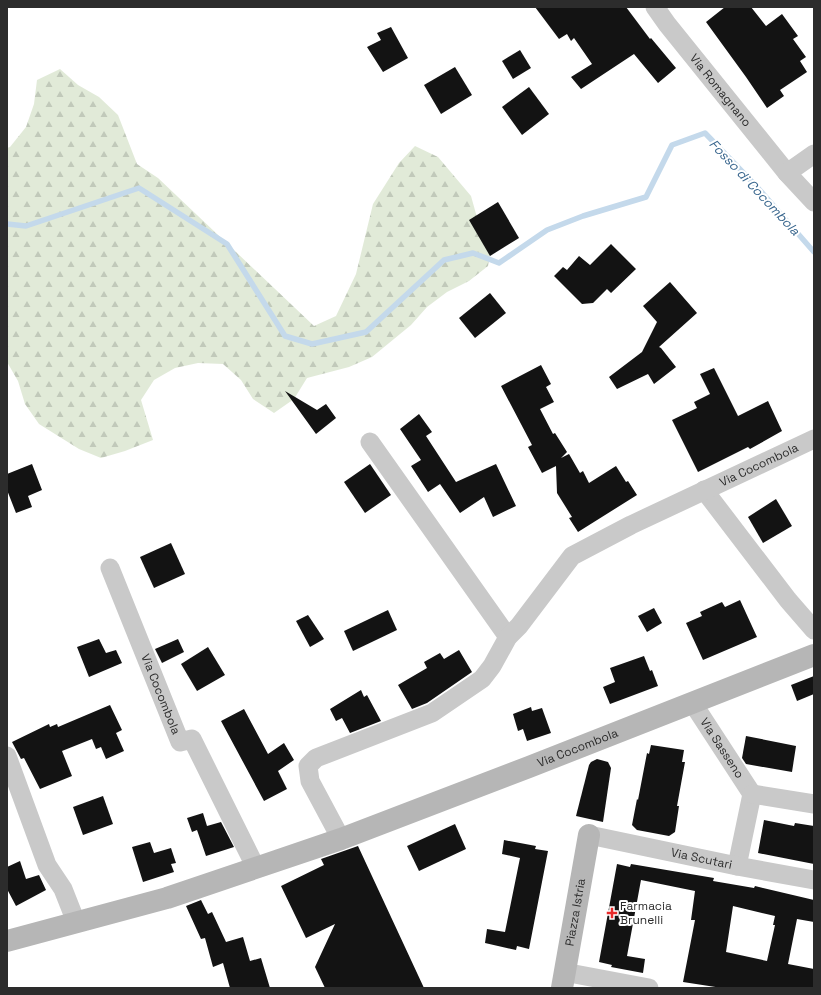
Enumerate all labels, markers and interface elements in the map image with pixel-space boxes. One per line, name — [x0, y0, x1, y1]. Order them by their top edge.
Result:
street label: Via Romagnano — [686, 51, 755, 130]
water label: Fosso di Cocombola — [706, 136, 804, 239]
street label: Via Cocombola — [717, 439, 801, 490]
street label: Via Cocombola — [137, 652, 184, 737]
street label: Via Sasseno — [696, 715, 748, 781]
street label: Via Cocombola — [535, 725, 620, 771]
street label: Via Scutari — [669, 844, 734, 873]
street label: Piazza Istria — [562, 877, 589, 947]
place label: Farmacia Brunelli — [620, 898, 672, 928]
marker: Farmacia Brunelli — [607, 908, 617, 918]

